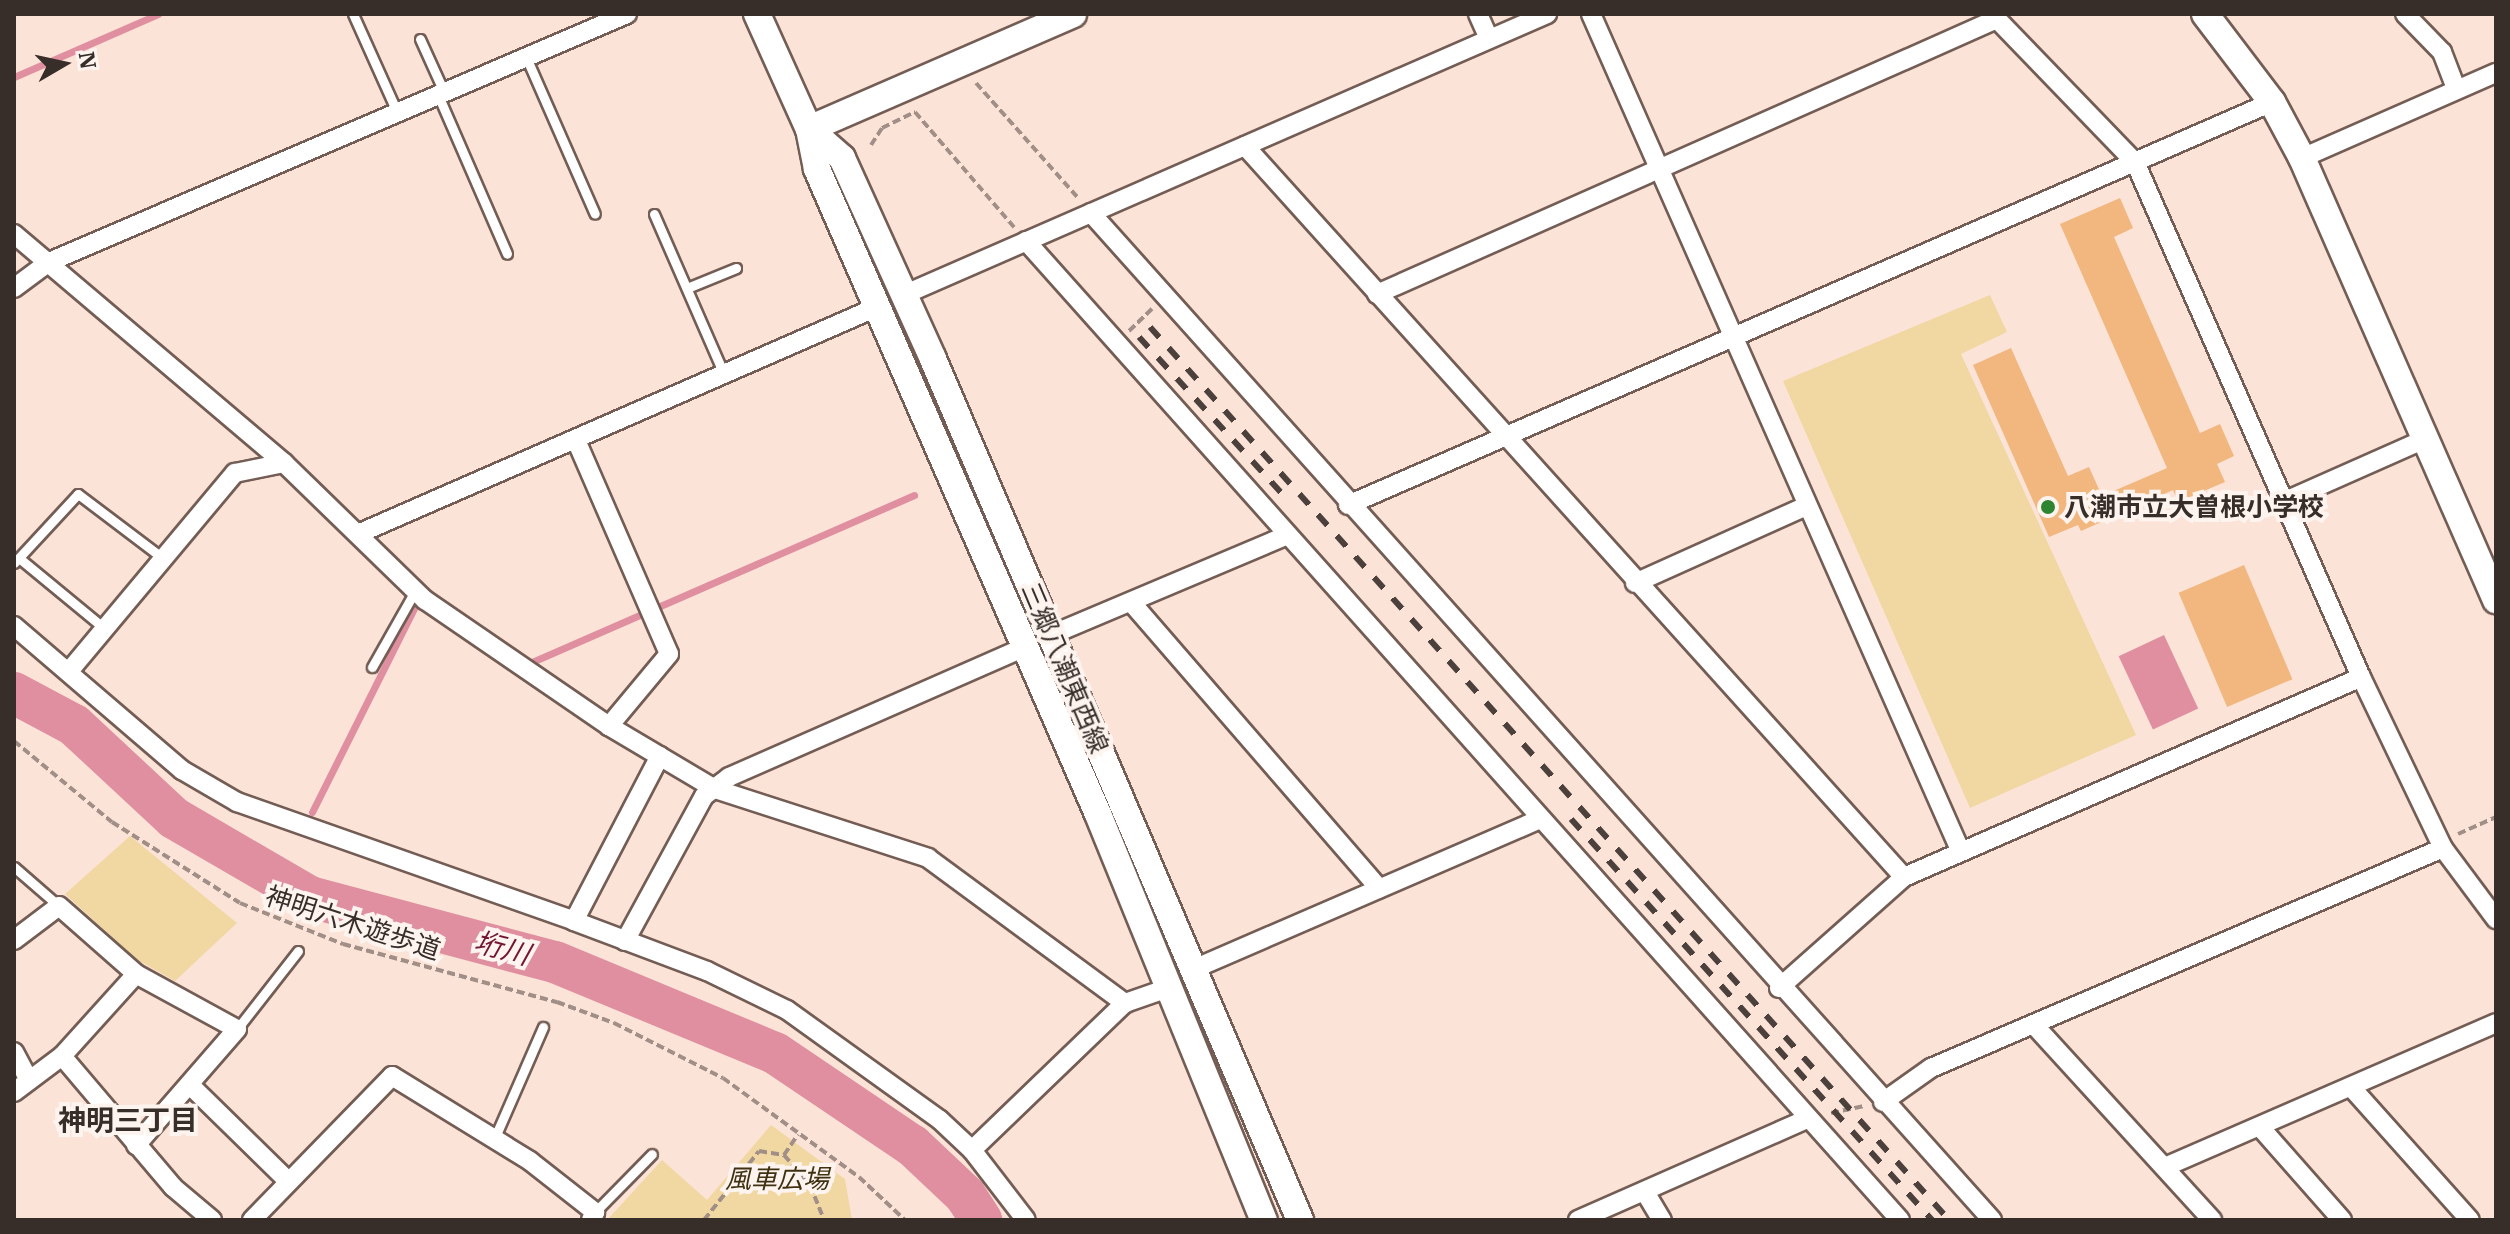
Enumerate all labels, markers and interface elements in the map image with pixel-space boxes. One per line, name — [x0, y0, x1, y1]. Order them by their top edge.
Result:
north arrow — [24, 24, 104, 104]
text: N — [73, 49, 104, 71]
place label: 八潮市立大曽根小学校 — [2064, 491, 2324, 523]
marker: 八潮市立大曽根小学校 — [2039, 498, 2057, 516]
street label: 三郷八潮東西線 — [1015, 578, 1115, 758]
street label: 神明六木遊歩道 — [262, 880, 444, 966]
water label: 垳川 — [471, 925, 533, 971]
district label: 神明三丁目 — [58, 1103, 198, 1137]
park label: 風車広場 — [725, 1163, 829, 1195]

